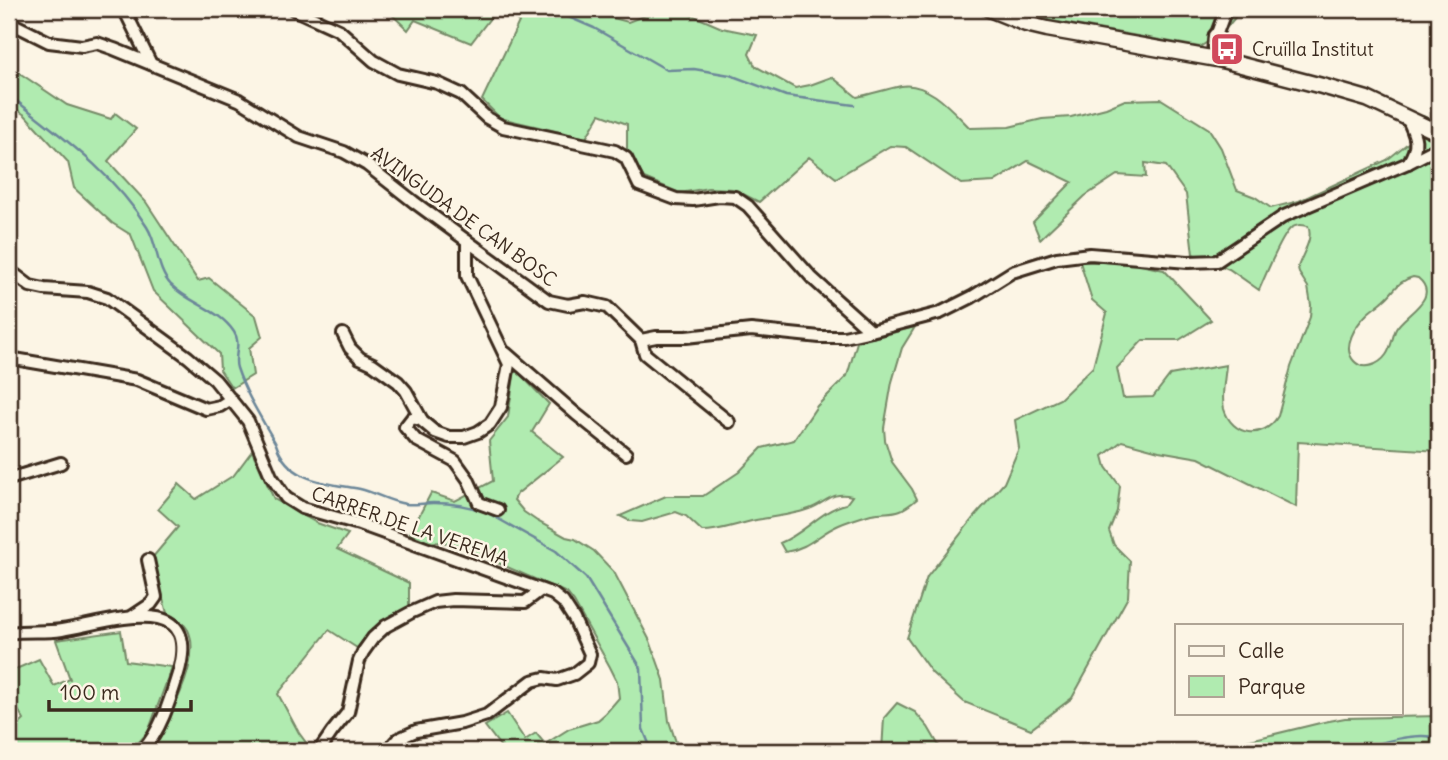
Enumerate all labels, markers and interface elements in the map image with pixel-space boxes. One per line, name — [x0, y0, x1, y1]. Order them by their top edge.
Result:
bus stop icon: Cruïlla Institut — [1208, 30, 1246, 68]
place label: Cruïlla Institut — [1252, 37, 1374, 61]
street label: AVINGUDA DE CAN BOSC — [367, 141, 561, 291]
street label: CARRER DE LA VEREMA — [308, 481, 512, 571]
legend — [1175, 624, 1402, 714]
text: Calle — [1238, 637, 1284, 664]
scale bar — [49, 669, 191, 713]
text: Parque — [1238, 673, 1306, 700]
text: 100 m — [60, 679, 119, 706]

